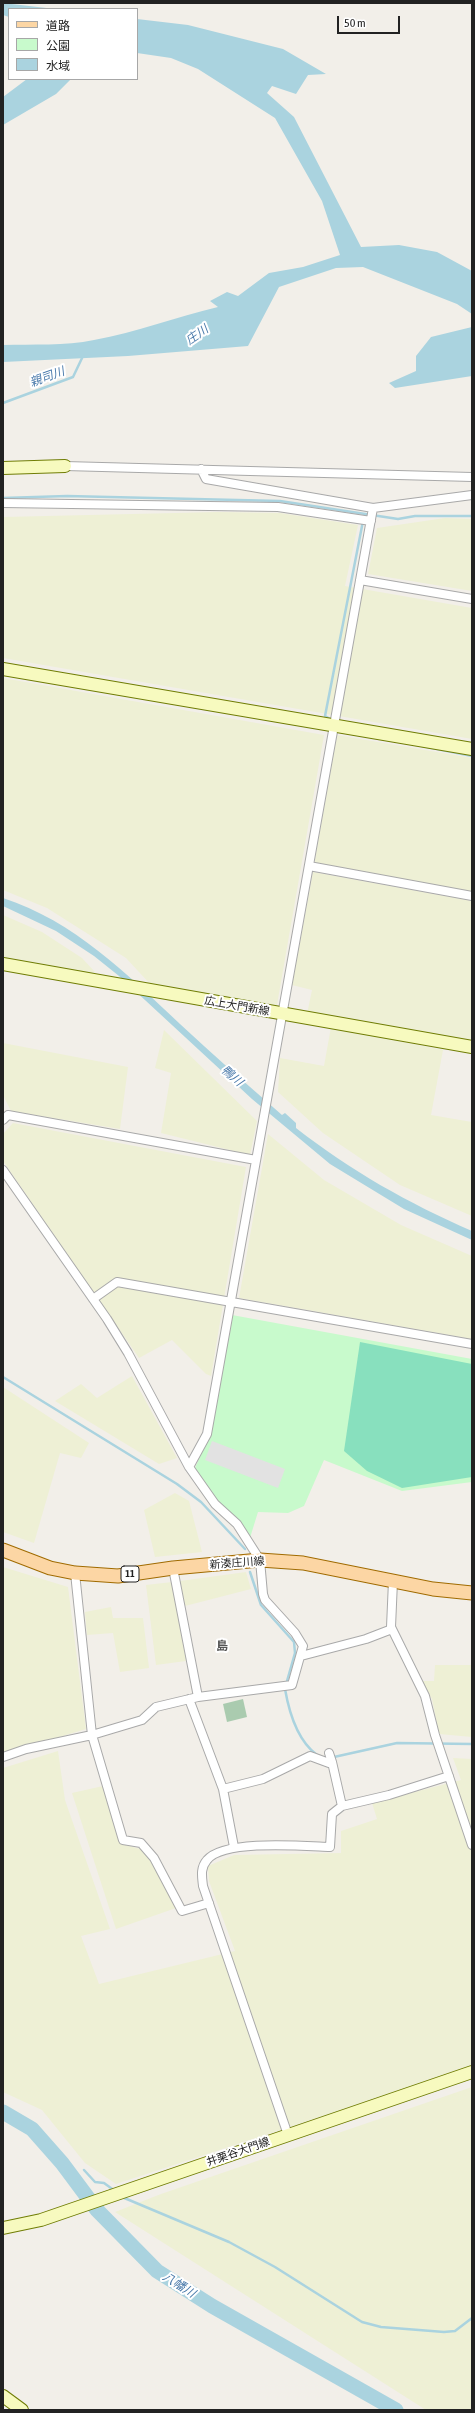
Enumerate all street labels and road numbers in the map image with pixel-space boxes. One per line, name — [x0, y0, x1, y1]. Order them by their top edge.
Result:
street label: 広上大門新線 — [203, 994, 271, 1018]
street label: 新湊庄川線 — [209, 1554, 265, 1572]
road number: 11 — [121, 1566, 139, 1582]
street label: 井栗谷大門線 — [205, 2135, 271, 2169]

